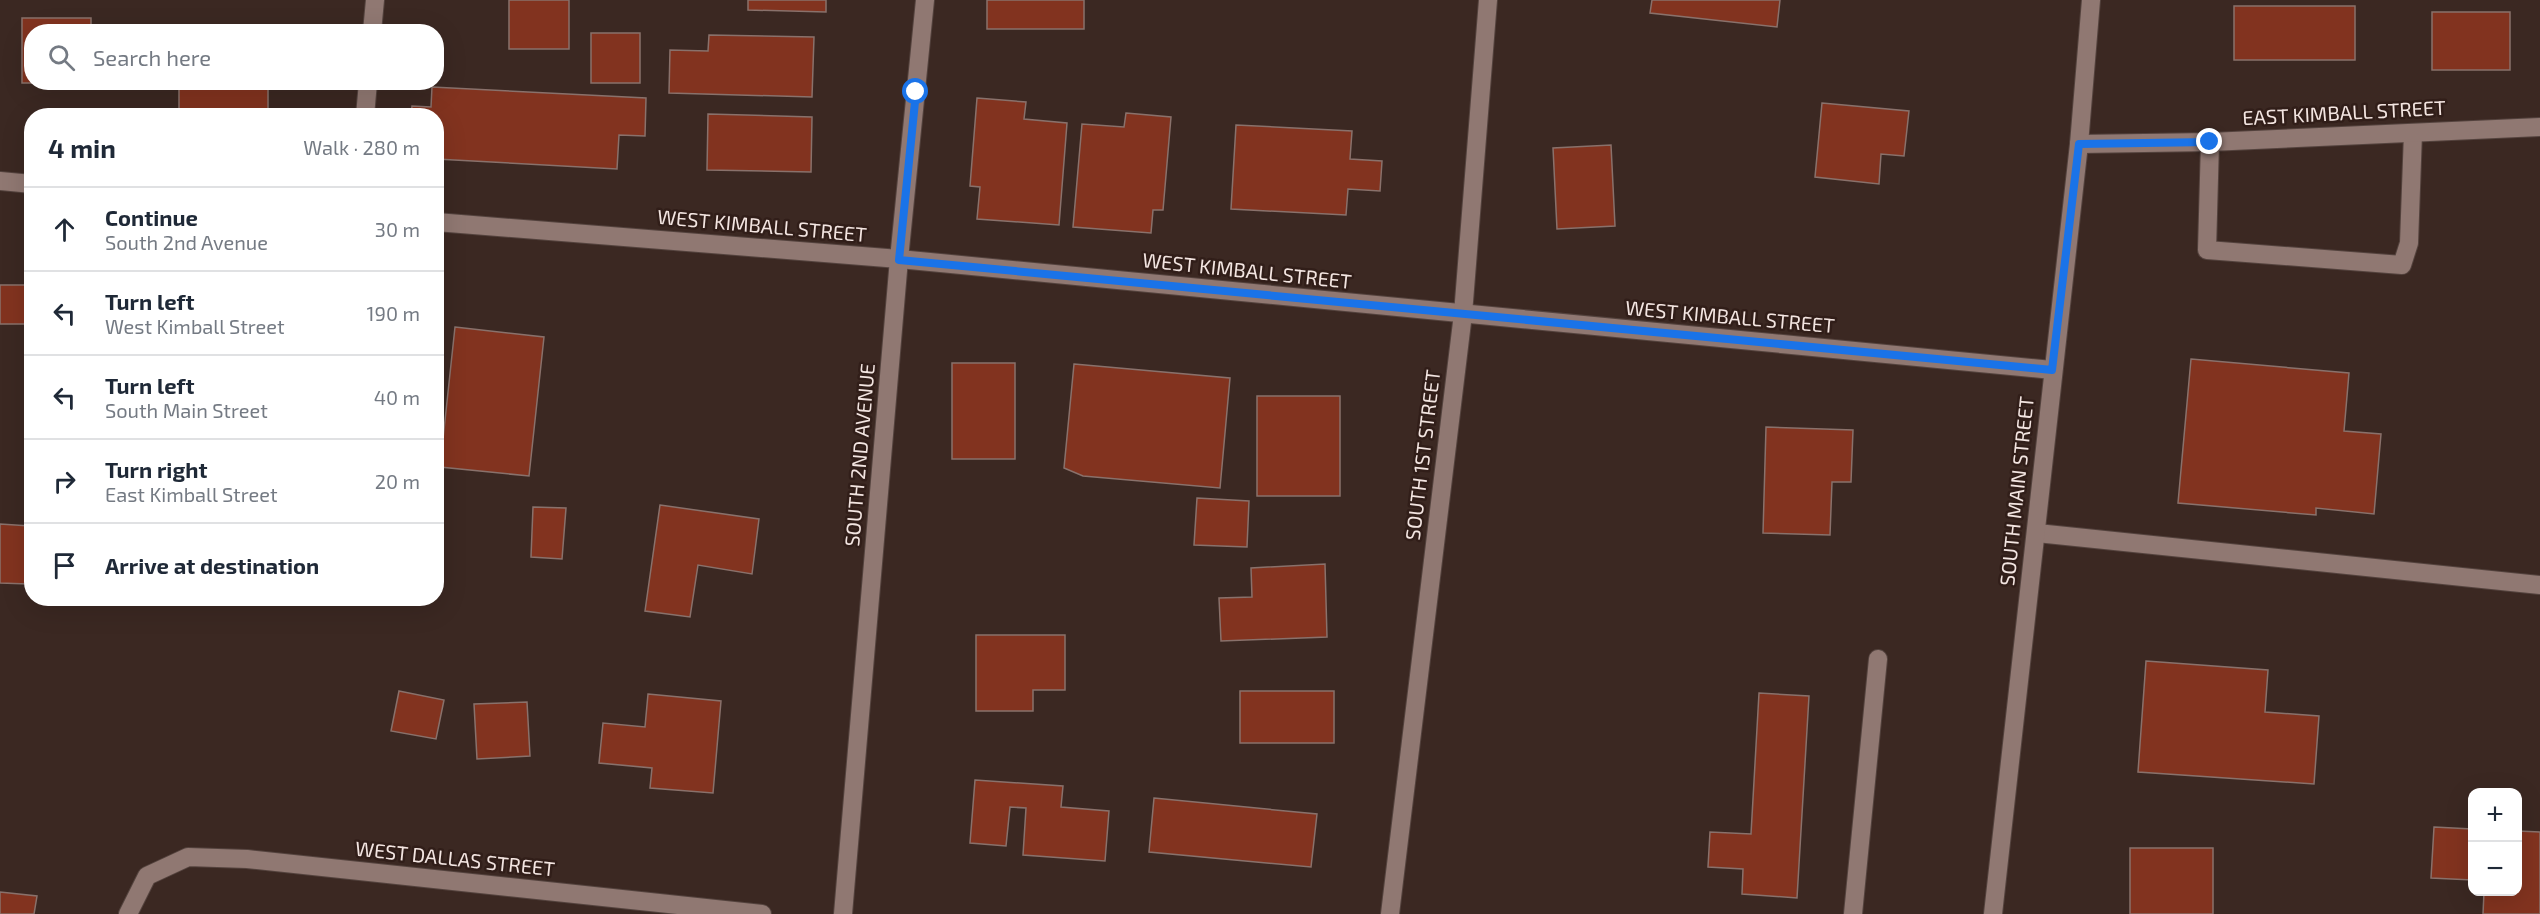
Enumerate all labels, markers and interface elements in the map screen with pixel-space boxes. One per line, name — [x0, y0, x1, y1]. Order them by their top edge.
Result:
search box — [24, 24, 444, 90]
icon: search — [45, 41, 78, 74]
text: Search here — [93, 44, 211, 70]
route start — [902, 78, 928, 104]
street label: EAST KIMBALL STREET — [2242, 95, 2447, 129]
route end — [2196, 128, 2222, 154]
text: 4 min — [48, 132, 116, 163]
text: Walk · 280 m — [303, 135, 420, 159]
text: Continue — [105, 204, 198, 230]
street label: WEST KIMBALL STREET — [656, 204, 868, 246]
icon: ahead — [48, 213, 81, 246]
text: 30 m — [375, 217, 420, 241]
text: South 2nd Avenue — [105, 230, 268, 254]
street label: WEST KIMBALL STREET — [1141, 247, 1353, 293]
text: Turn left — [105, 288, 194, 314]
street label: WEST KIMBALL STREET — [1624, 295, 1836, 337]
icon: left — [48, 297, 81, 330]
text: 190 m — [367, 301, 420, 325]
text: West Kimball Street — [105, 314, 285, 338]
street label: SOUTH 2ND AVENUE — [839, 362, 879, 547]
street label: SOUTH 1ST STREET — [1400, 368, 1444, 541]
text: Turn left — [105, 372, 194, 398]
icon: left — [48, 381, 81, 414]
text: 40 m — [374, 385, 420, 409]
street label: SOUTH MAIN STREET — [1994, 395, 2038, 587]
text: South Main Street — [105, 398, 268, 422]
text: Turn right — [105, 456, 207, 482]
icon: right — [48, 465, 81, 498]
text: 20 m — [375, 469, 420, 493]
text: East Kimball Street — [105, 482, 278, 506]
icon: arrive — [48, 549, 81, 582]
text: Arrive at destination — [105, 552, 319, 578]
map controls — [2468, 788, 2522, 896]
button: + — [2468, 788, 2522, 842]
street label: WEST DALLAS STREET — [354, 836, 556, 880]
button: − — [2468, 842, 2522, 896]

